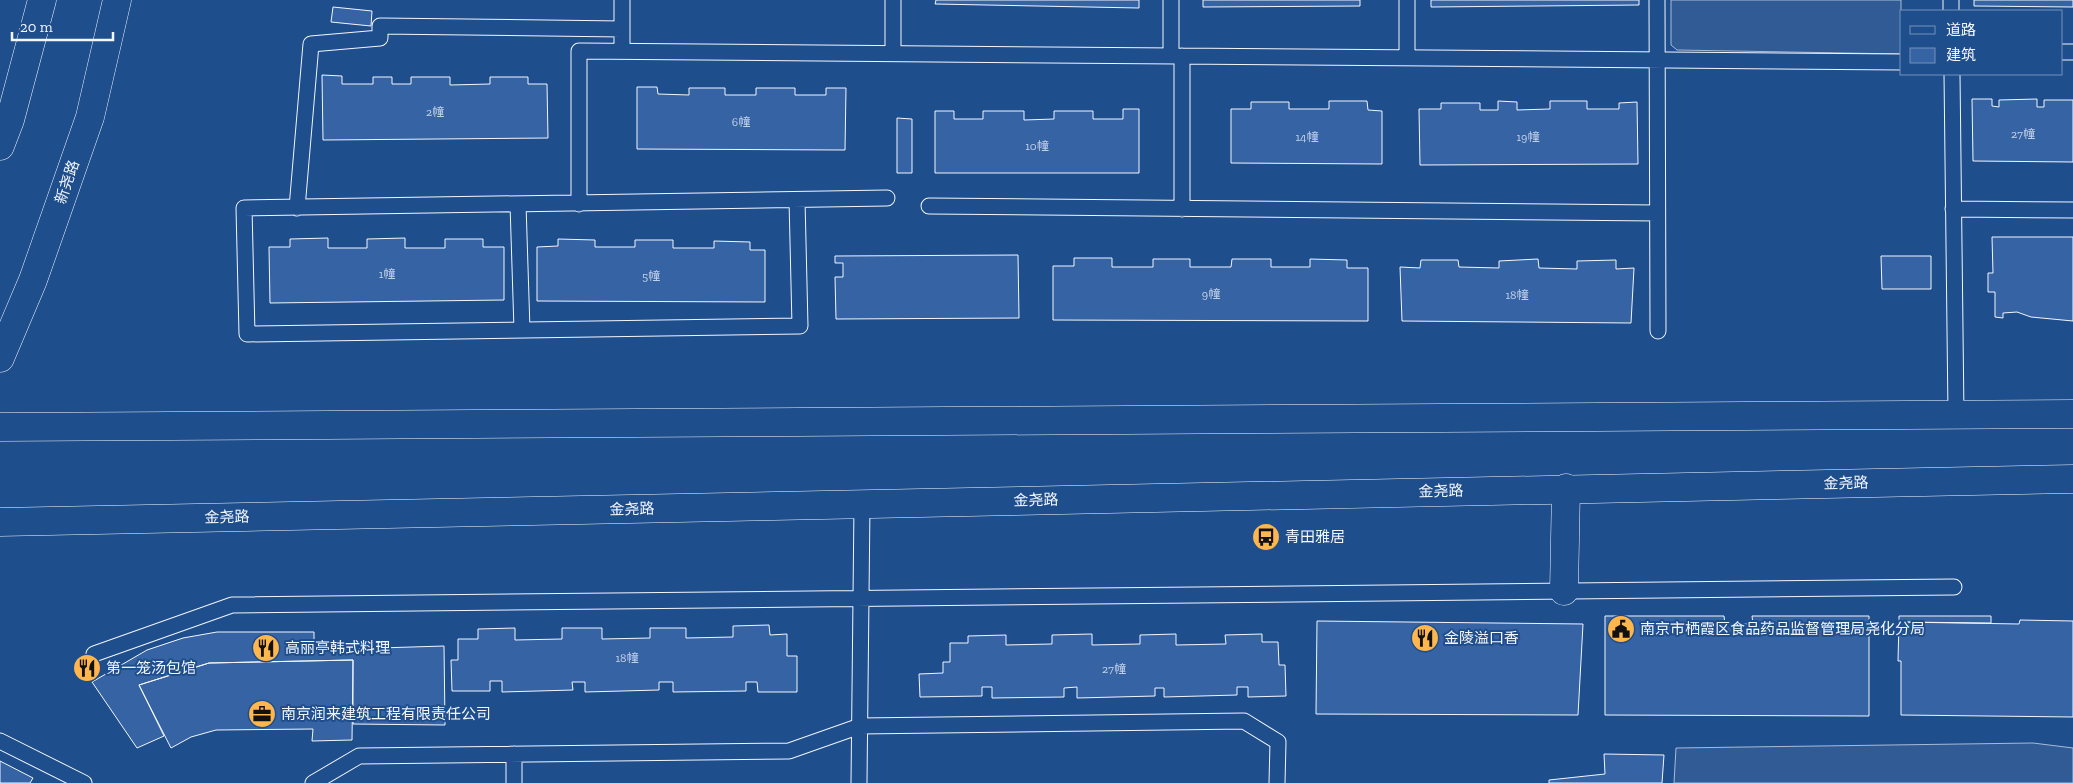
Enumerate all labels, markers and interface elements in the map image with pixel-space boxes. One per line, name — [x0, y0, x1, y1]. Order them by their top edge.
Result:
scale bar — [12, 10, 114, 42]
legend — [1900, 10, 2063, 75]
text: 20 m — [20, 18, 53, 36]
text: 道路 — [1946, 21, 1976, 39]
text: 建筑 — [1946, 46, 1976, 64]
house number: 2幢 — [426, 105, 444, 119]
house number: 6幢 — [732, 115, 750, 129]
house number: 27幢 — [2011, 127, 2035, 141]
house number: 14幢 — [1295, 130, 1319, 144]
house number: 19幢 — [1517, 130, 1540, 144]
house number: 10幢 — [1025, 139, 1049, 153]
street label: 新尧路 — [51, 158, 83, 206]
house number: 1幢 — [379, 267, 395, 281]
house number: 5幢 — [642, 269, 660, 283]
house number: 9幢 — [1202, 287, 1220, 301]
house number: 18幢 — [1505, 288, 1529, 302]
street label: 金尧路 — [1823, 474, 1869, 492]
street label: 金尧路 — [1418, 482, 1464, 500]
street label: 金尧路 — [1013, 491, 1059, 509]
street label: 金尧路 — [609, 500, 655, 518]
street label: 金尧路 — [204, 508, 250, 526]
bus stop icon: 青田雅居 — [1251, 522, 1281, 552]
place label: 青田雅居 — [1285, 528, 1345, 546]
public building icon: 南京市栖霞区食品药品监督管理局尧化分局 — [1606, 614, 1636, 644]
place label: 南京市栖霞区食品药品监督管理局尧化分局 — [1640, 620, 1925, 638]
restaurant icon: 金陵溢口香 — [1410, 623, 1440, 653]
place label: 金陵溢口香 — [1444, 629, 1519, 647]
restaurant icon: 高丽亭韩式料理 — [251, 633, 281, 663]
place label: 高丽亭韩式料理 — [285, 639, 390, 657]
house number: 18幢 — [615, 651, 639, 665]
restaurant icon: 第一笼汤包馆 — [72, 653, 102, 683]
place label: 第一笼汤包馆 — [106, 659, 196, 677]
house number: 27幢 — [1102, 662, 1126, 676]
office icon: 南京润来建筑工程有限责任公司 — [247, 699, 277, 729]
place label: 南京润来建筑工程有限责任公司 — [281, 705, 491, 723]

